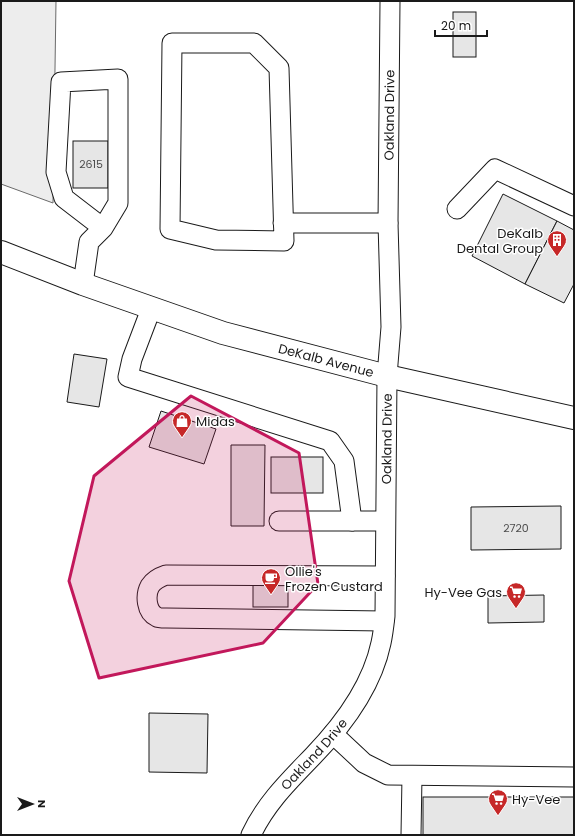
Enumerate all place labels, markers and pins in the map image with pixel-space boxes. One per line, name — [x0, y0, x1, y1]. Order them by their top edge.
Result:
place label: DeKalb Dental Group — [457, 224, 543, 258]
building icon: DeKalb Dental Group — [546, 229, 568, 257]
shop icon: Midas — [171, 410, 193, 438]
place label: Midas — [196, 412, 235, 431]
place label: Ollie's Frozen Custard — [285, 562, 383, 596]
cafe icon: Ollie's Frozen Custard — [260, 567, 282, 595]
supermarket icon: Hy-Vee Gas — [505, 581, 527, 609]
place label: Hy-Vee Gas — [424, 583, 502, 602]
supermarket icon: Hy-Vee — [487, 788, 509, 816]
place label: Hy-Vee — [512, 790, 560, 809]

